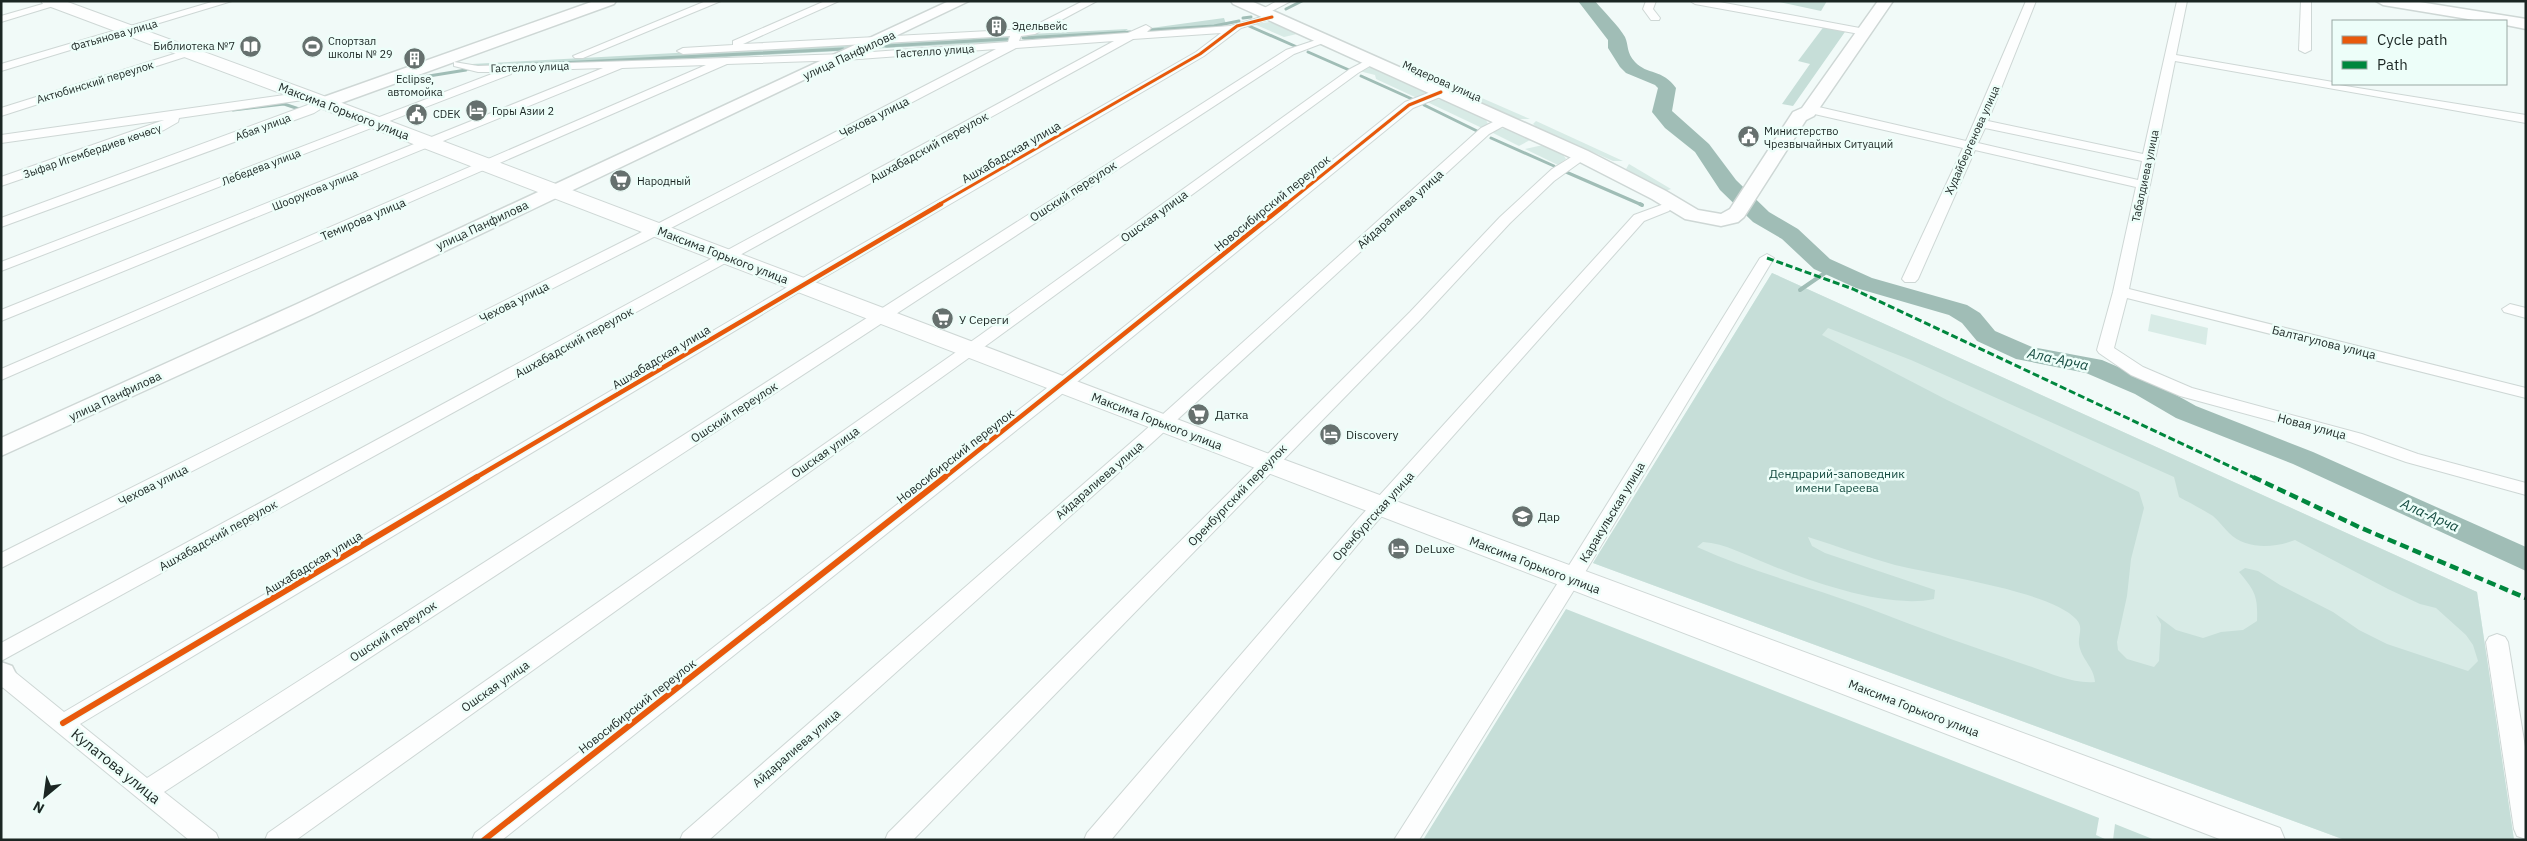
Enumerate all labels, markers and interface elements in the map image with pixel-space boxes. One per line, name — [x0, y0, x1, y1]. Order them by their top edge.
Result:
building icon: Эдельвейс — [984, 14, 1008, 38]
street label: Фатьянова улица — [69, 16, 159, 54]
place label: Эдельвейс — [1012, 19, 1068, 33]
legend — [2332, 20, 2507, 85]
street label: улица Панфилова — [800, 27, 898, 83]
text: Cycle path — [2377, 30, 2448, 49]
library icon: Библиотека №7 — [239, 34, 263, 58]
place label: Спортзал школы № 29 — [328, 34, 393, 61]
sports icon: Спортзал школы № 29 — [300, 35, 324, 59]
place label: Библиотека №7 — [153, 39, 235, 53]
street label: Гастелло улица — [895, 41, 975, 61]
building icon: Eclipse, автомойка — [403, 46, 427, 70]
text: Path — [2377, 55, 2408, 74]
street label: Медерова улица — [1400, 57, 1484, 105]
street label: Актюбинский переулок — [35, 58, 155, 106]
street label: Гастелло улица — [490, 59, 570, 75]
place label: Eclipse, автомойка — [387, 72, 443, 99]
street label: Максима Горького улица — [276, 79, 412, 143]
street label: Худайбергенова улица — [1942, 83, 2002, 197]
street label: Чехова улица — [837, 93, 912, 141]
hotel icon: Горы Азии 2 — [464, 99, 488, 123]
public building icon: CDEK — [405, 102, 429, 126]
place label: Горы Азии 2 — [492, 104, 554, 118]
place label: CDEK — [433, 107, 461, 121]
street label: Ашхабадский переулок — [867, 108, 991, 186]
street label: Абая улица — [233, 110, 293, 144]
street label: Ашхабадская улица — [959, 117, 1064, 186]
street label: Зыфар Игембердиев көчөсү — [21, 121, 163, 181]
place label: Министерство Чрезвычайных Ситуаций — [1764, 124, 1893, 151]
public building icon: Министерство Чрезвычайных Ситуаций — [1736, 125, 1760, 149]
street label: Табалдиева улица — [2128, 128, 2162, 223]
street label: Лебедева улица — [220, 145, 303, 188]
street label: Новосибирский переулок — [1211, 151, 1333, 254]
street label: Ошский переулок — [1027, 157, 1120, 225]
street label: Шоорукова улица — [270, 166, 360, 214]
street label: Айдаралиева улица — [1354, 166, 1447, 252]
supermarket icon: Народный — [609, 169, 633, 193]
place label: Народный — [637, 174, 691, 188]
street label: Ошская улица — [1117, 186, 1191, 245]
street label: Темирова улица — [318, 194, 408, 244]
street label: улица Панфилова — [433, 197, 531, 253]
street label: Максима Горького улица — [655, 223, 791, 287]
street label: Чехова улица — [477, 278, 552, 326]
street label: Ашхабадский переулок — [512, 303, 636, 381]
supermarket icon: У Сереги — [931, 307, 955, 331]
place label: У Сереги — [959, 312, 1009, 327]
street label: Ашхабадская улица — [609, 321, 713, 392]
street label: Балтагулова улица — [2270, 322, 2378, 362]
water label: Ала-Арча — [2025, 344, 2090, 374]
street label: улица Панфилова — [66, 368, 164, 424]
street label: Ошский переулок — [688, 378, 781, 446]
street label: Максима Горького улица — [1089, 389, 1225, 453]
supermarket icon: Датка — [1187, 402, 1211, 426]
street label: Новосибирский переулок — [893, 405, 1017, 507]
place label: Датка — [1215, 407, 1249, 422]
street label: Новая улица — [2276, 410, 2349, 443]
hotel icon: Discovery — [1318, 422, 1342, 446]
street label: Ошская улица — [788, 423, 862, 481]
place label: Discovery — [1346, 427, 1398, 442]
street label: Айдаралиева улица — [1052, 437, 1146, 522]
street label: Оренбургский переулок — [1184, 441, 1290, 549]
street label: Каракульская улица — [1576, 459, 1648, 565]
street label: Чехова улица — [116, 461, 191, 509]
park label: Дендрарий-заповедник имени Гареева — [1769, 466, 1905, 495]
street label: Оренбургская улица — [1329, 468, 1417, 564]
water label: Ала-Арча — [2397, 494, 2462, 536]
street label: Ашхабадский переулок — [156, 496, 280, 574]
school or university icon: Дар — [1510, 504, 1534, 528]
place label: Дар — [1538, 509, 1560, 524]
street label: Ашхабадская улица — [261, 527, 365, 598]
street label: Максима Горького улица — [1467, 533, 1603, 597]
hotel icon: DeLuxe — [1387, 536, 1411, 560]
place label: DeLuxe — [1415, 541, 1455, 556]
street label: Ошский переулок — [347, 597, 440, 665]
street label: Новосибирский переулок — [575, 655, 699, 757]
street label: Ошская улица — [458, 657, 532, 715]
street label: Максима Горького улица — [1846, 676, 1982, 740]
street label: Айдаралиева улица — [749, 705, 843, 790]
street label: Кулатова улица — [67, 724, 165, 808]
north arrow — [20, 771, 70, 821]
text: N — [30, 797, 47, 818]

